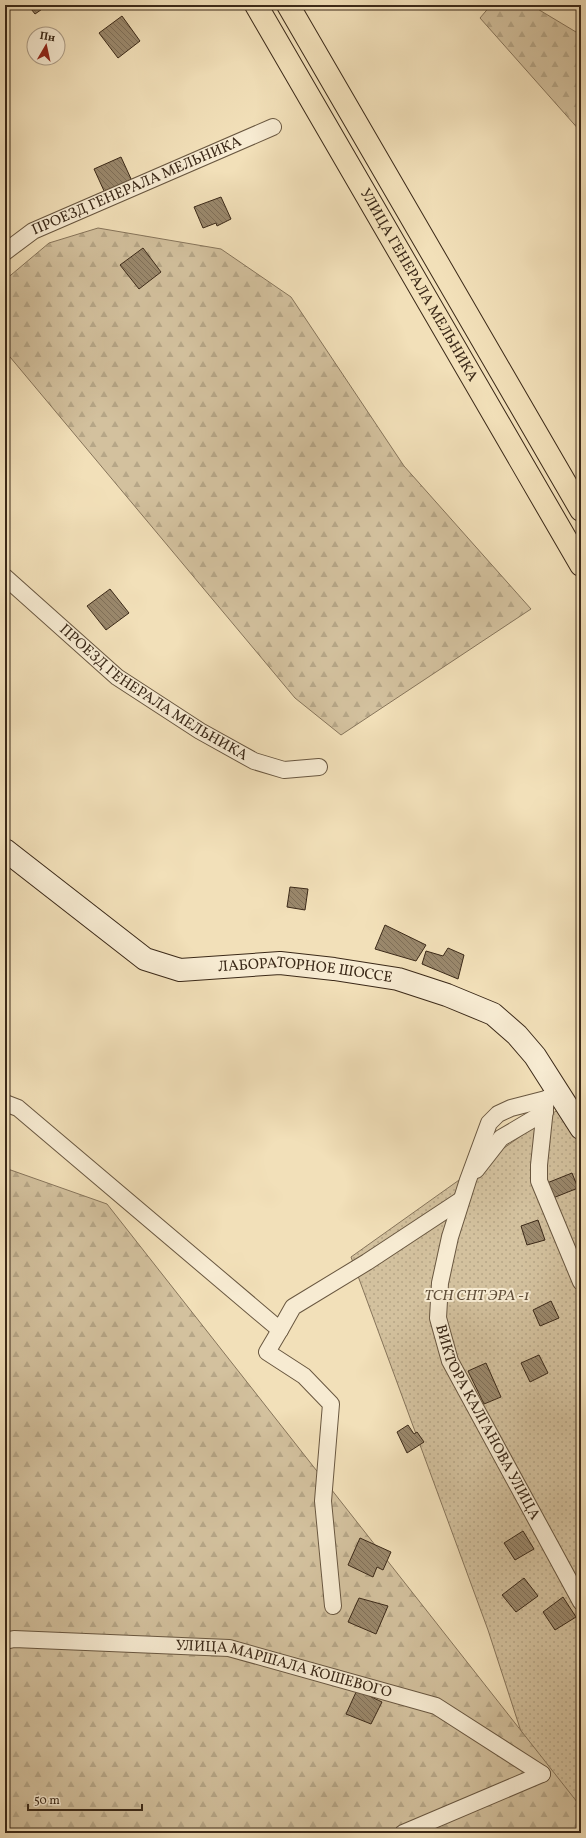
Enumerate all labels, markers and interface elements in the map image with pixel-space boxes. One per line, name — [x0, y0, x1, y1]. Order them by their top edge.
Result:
north arrow — [26, 26, 66, 66]
text: Пн — [38, 29, 56, 46]
street label: ПРОЕЗД ГЕНЕРАЛА МЕЛЬНИКА — [28, 131, 245, 241]
street label: УЛИЦА ГЕНЕРАЛА МЕЛЬНИКА — [354, 185, 483, 386]
street label: ПРОЕЗД ГЕНЕРАЛА МЕЛЬНИКА — [54, 620, 252, 766]
street label: ЛАБОРАТОРНОЕ ШОССЕ — [217, 952, 394, 988]
park label: ТСН СНТ ЭРА -1 — [425, 1286, 530, 1307]
street label: ВИКТОРА КАЛГАНОВА УЛИЦА — [430, 1322, 545, 1524]
street label: УЛИЦА МАРШАЛА КОШЕВОГО — [175, 1635, 394, 1704]
scale bar — [28, 1786, 142, 1812]
text: 50 m — [34, 1793, 60, 1809]

